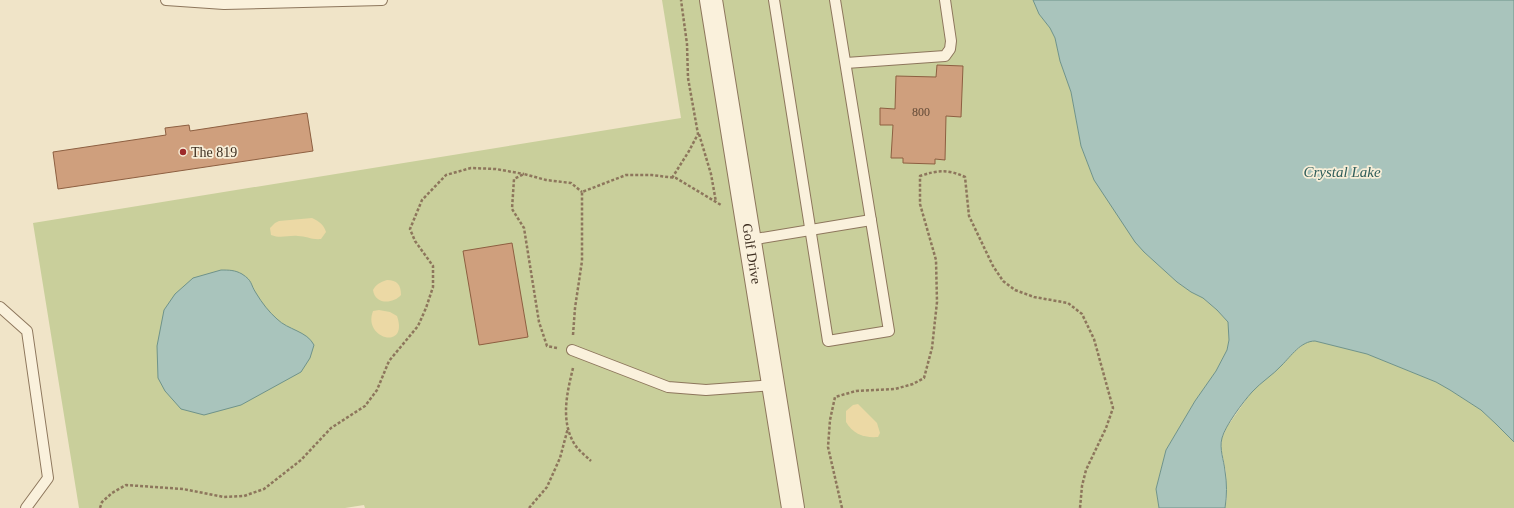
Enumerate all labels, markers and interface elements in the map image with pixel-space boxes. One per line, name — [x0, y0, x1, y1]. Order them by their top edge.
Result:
house number: 800 — [912, 105, 930, 119]
place label: The 819 — [191, 145, 237, 160]
marker: The 819 — [178, 147, 188, 157]
water label: Crystal Lake — [1303, 164, 1381, 180]
street label: Golf Drive — [739, 222, 764, 285]

